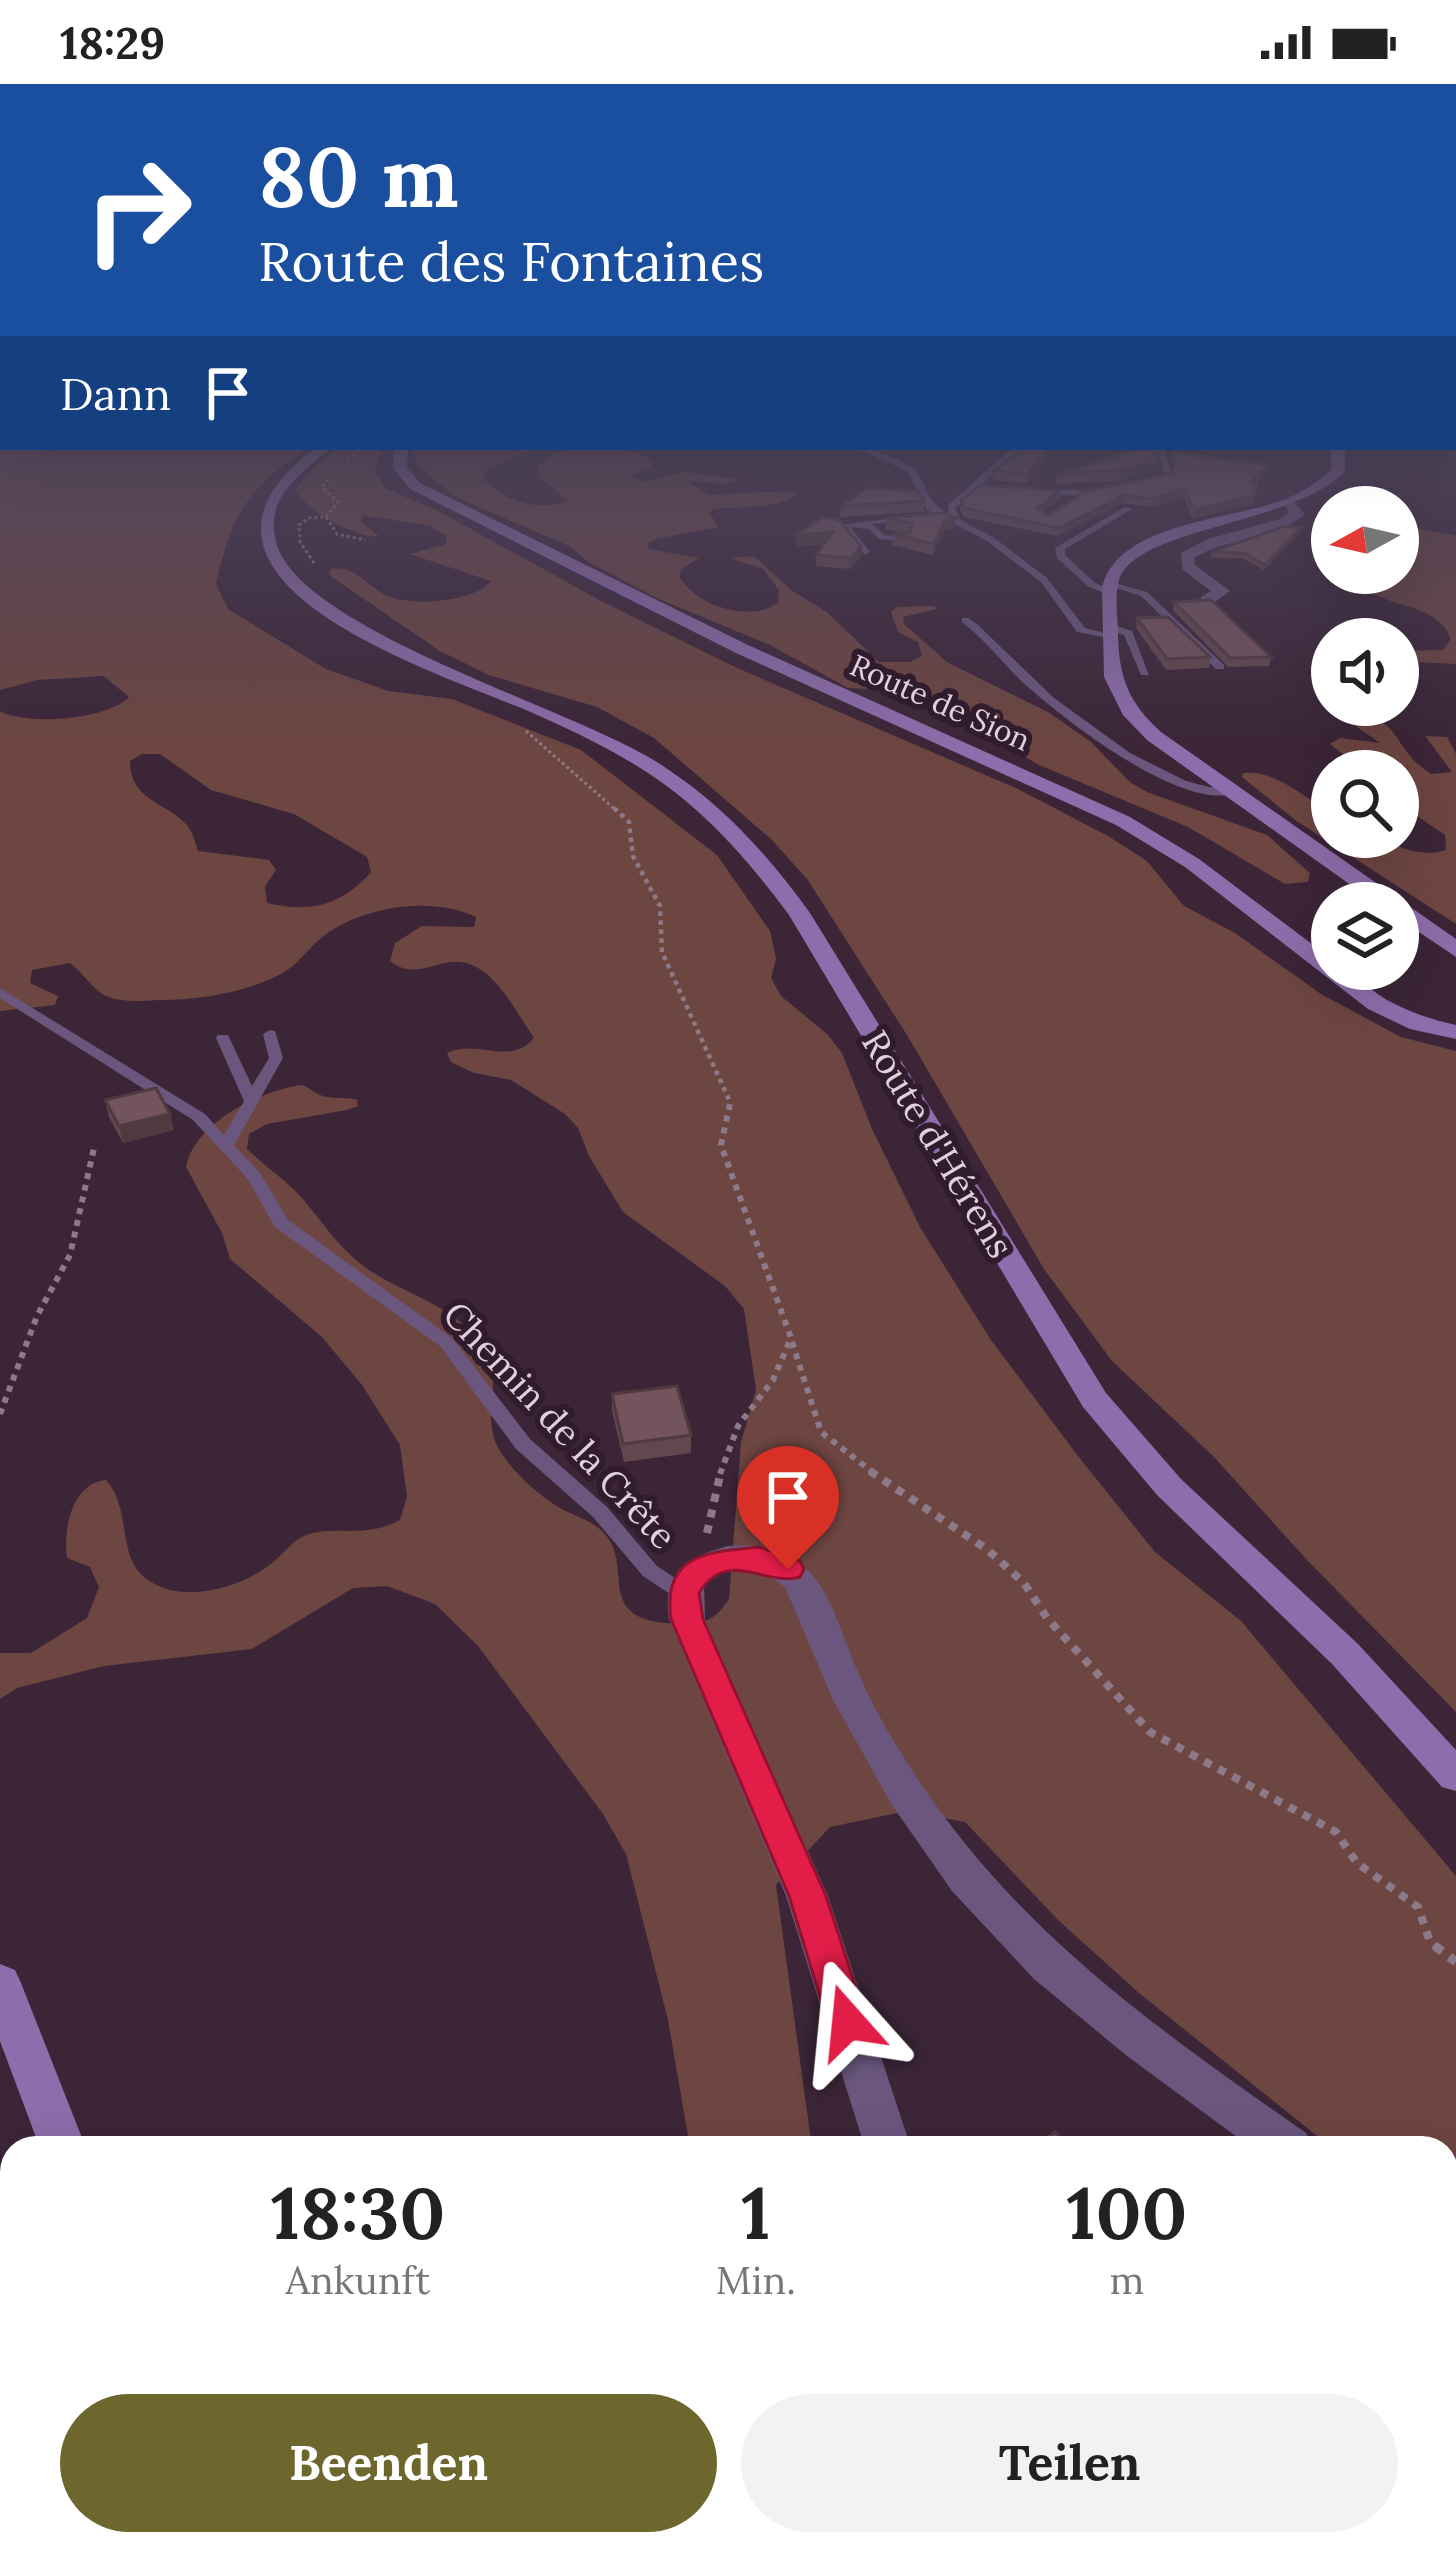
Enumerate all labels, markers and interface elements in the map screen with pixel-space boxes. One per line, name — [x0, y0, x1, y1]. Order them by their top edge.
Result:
text: 18:29 — [60, 14, 165, 71]
text: 80 m — [258, 122, 459, 230]
icon: right — [60, 132, 216, 288]
text: Route des Fontaines — [258, 227, 764, 296]
icon: arrive — [195, 360, 261, 426]
text: Dann — [60, 365, 171, 422]
north arrow — [1311, 486, 1419, 594]
map controls — [1311, 486, 1419, 990]
button: sound — [1311, 618, 1419, 726]
street label: Route de Sion — [845, 645, 1036, 759]
button: search — [1311, 750, 1419, 858]
button: layers — [1311, 882, 1419, 990]
street label: Route d'Hérens — [852, 1022, 1024, 1266]
street label: Chemin de la Crête — [434, 1292, 686, 1558]
pin — [737, 1446, 839, 1569]
icon: arrive — [755, 1464, 821, 1530]
position arrow — [785, 1959, 911, 2085]
text: 18:30 — [271, 2167, 445, 2259]
text: 1 — [741, 2167, 770, 2259]
text: 100 — [1066, 2167, 1187, 2259]
text: Ankunft — [286, 2255, 430, 2305]
text: Min. — [716, 2255, 796, 2305]
text: m — [1109, 2255, 1144, 2305]
button: Beenden — [60, 2394, 717, 2532]
button: Teilen — [741, 2394, 1398, 2532]

